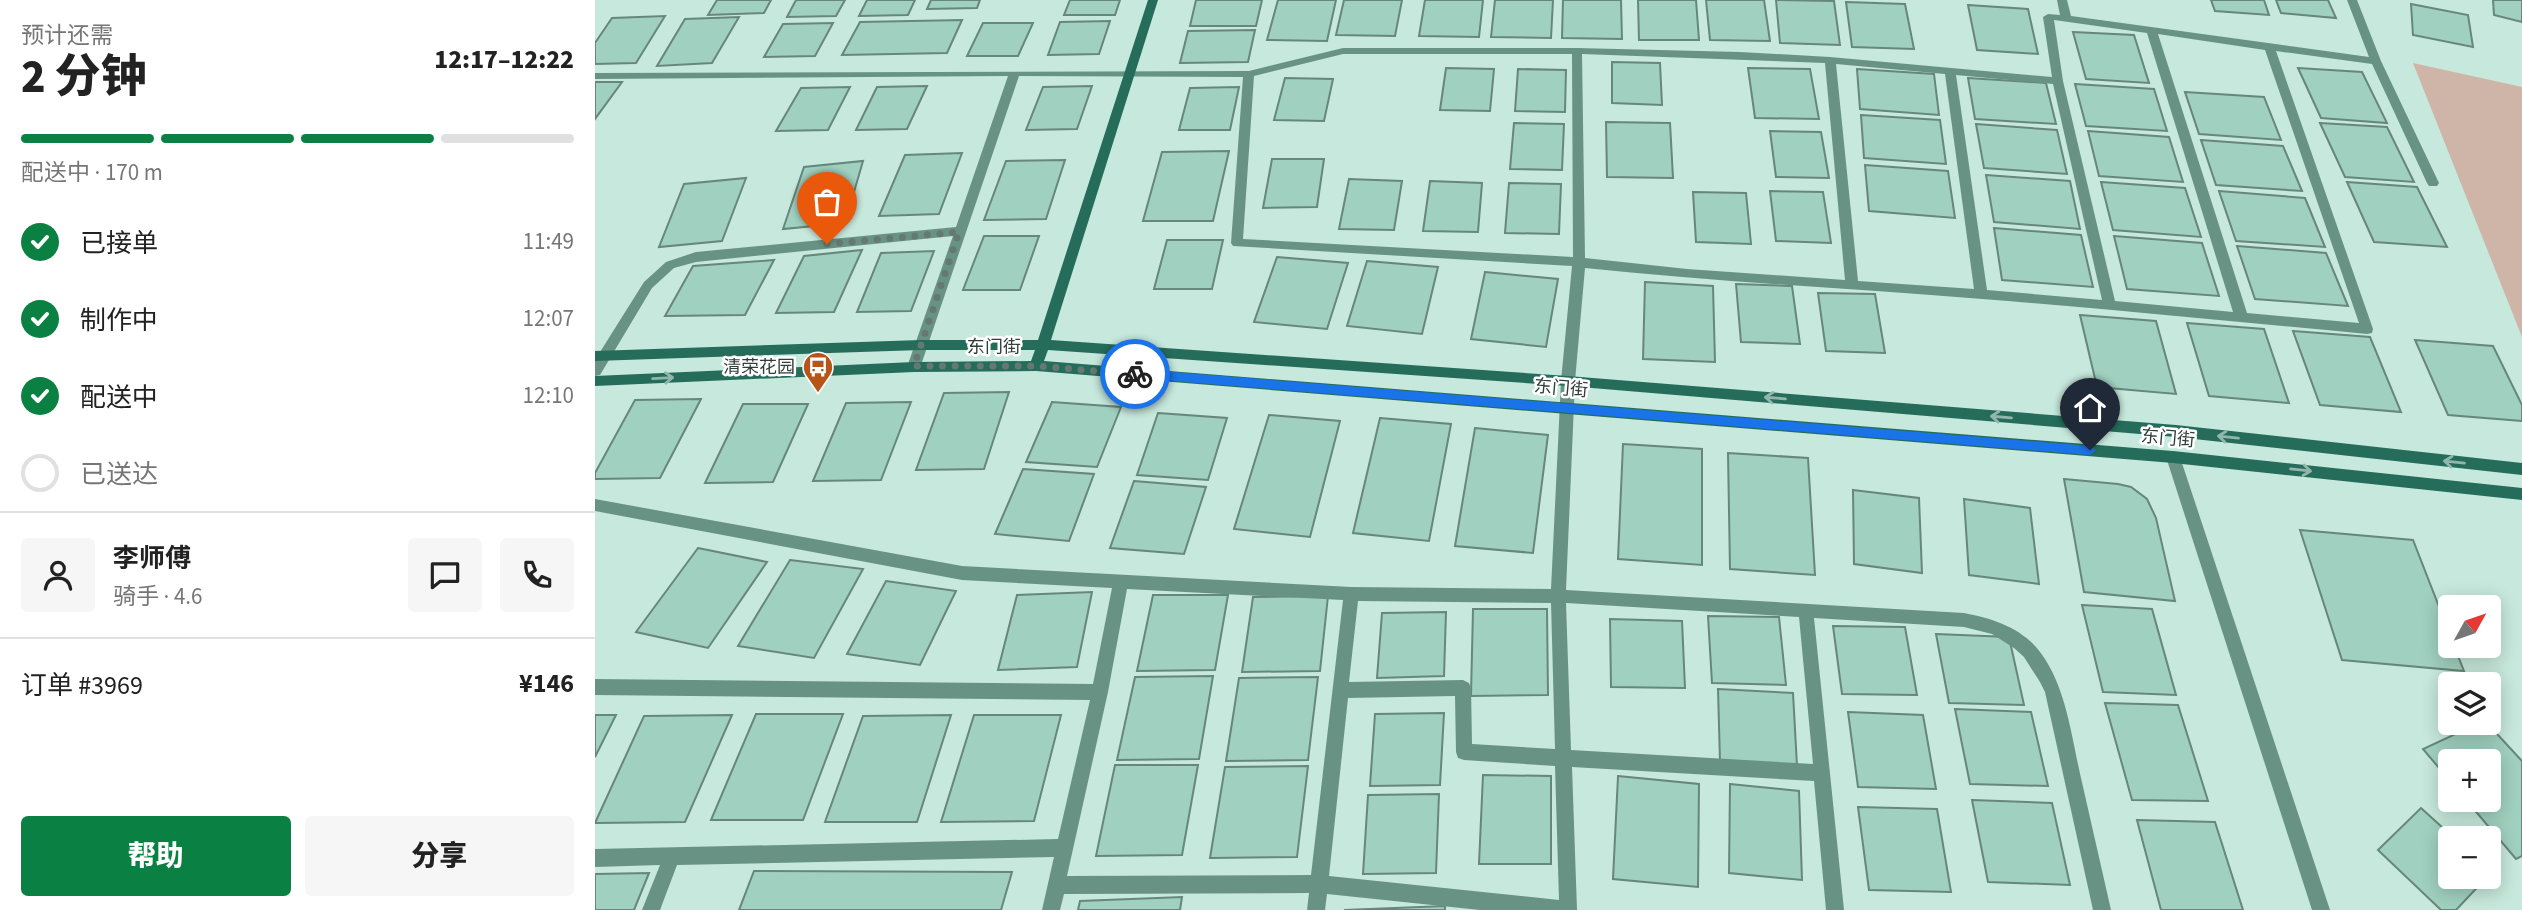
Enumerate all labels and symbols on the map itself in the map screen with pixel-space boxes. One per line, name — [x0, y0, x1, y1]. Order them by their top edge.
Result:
pin — [797, 172, 857, 244]
street label: 东门街 — [967, 335, 1021, 360]
courier — [1100, 339, 1170, 409]
bus stop icon: 清荣花园 — [801, 350, 835, 394]
place label: 清荣花园 — [723, 355, 795, 380]
one-way arrow — [651, 371, 674, 384]
street label: 东门街 — [1533, 374, 1589, 403]
pin — [2060, 378, 2120, 450]
one-way arrow — [1764, 391, 1787, 404]
one-way arrow — [1991, 410, 2013, 423]
street label: 东门街 — [2140, 424, 2196, 453]
one-way arrow — [2217, 430, 2240, 443]
one-way arrow — [2443, 455, 2466, 468]
one-way arrow — [2289, 464, 2312, 477]
north arrow — [2438, 595, 2501, 658]

